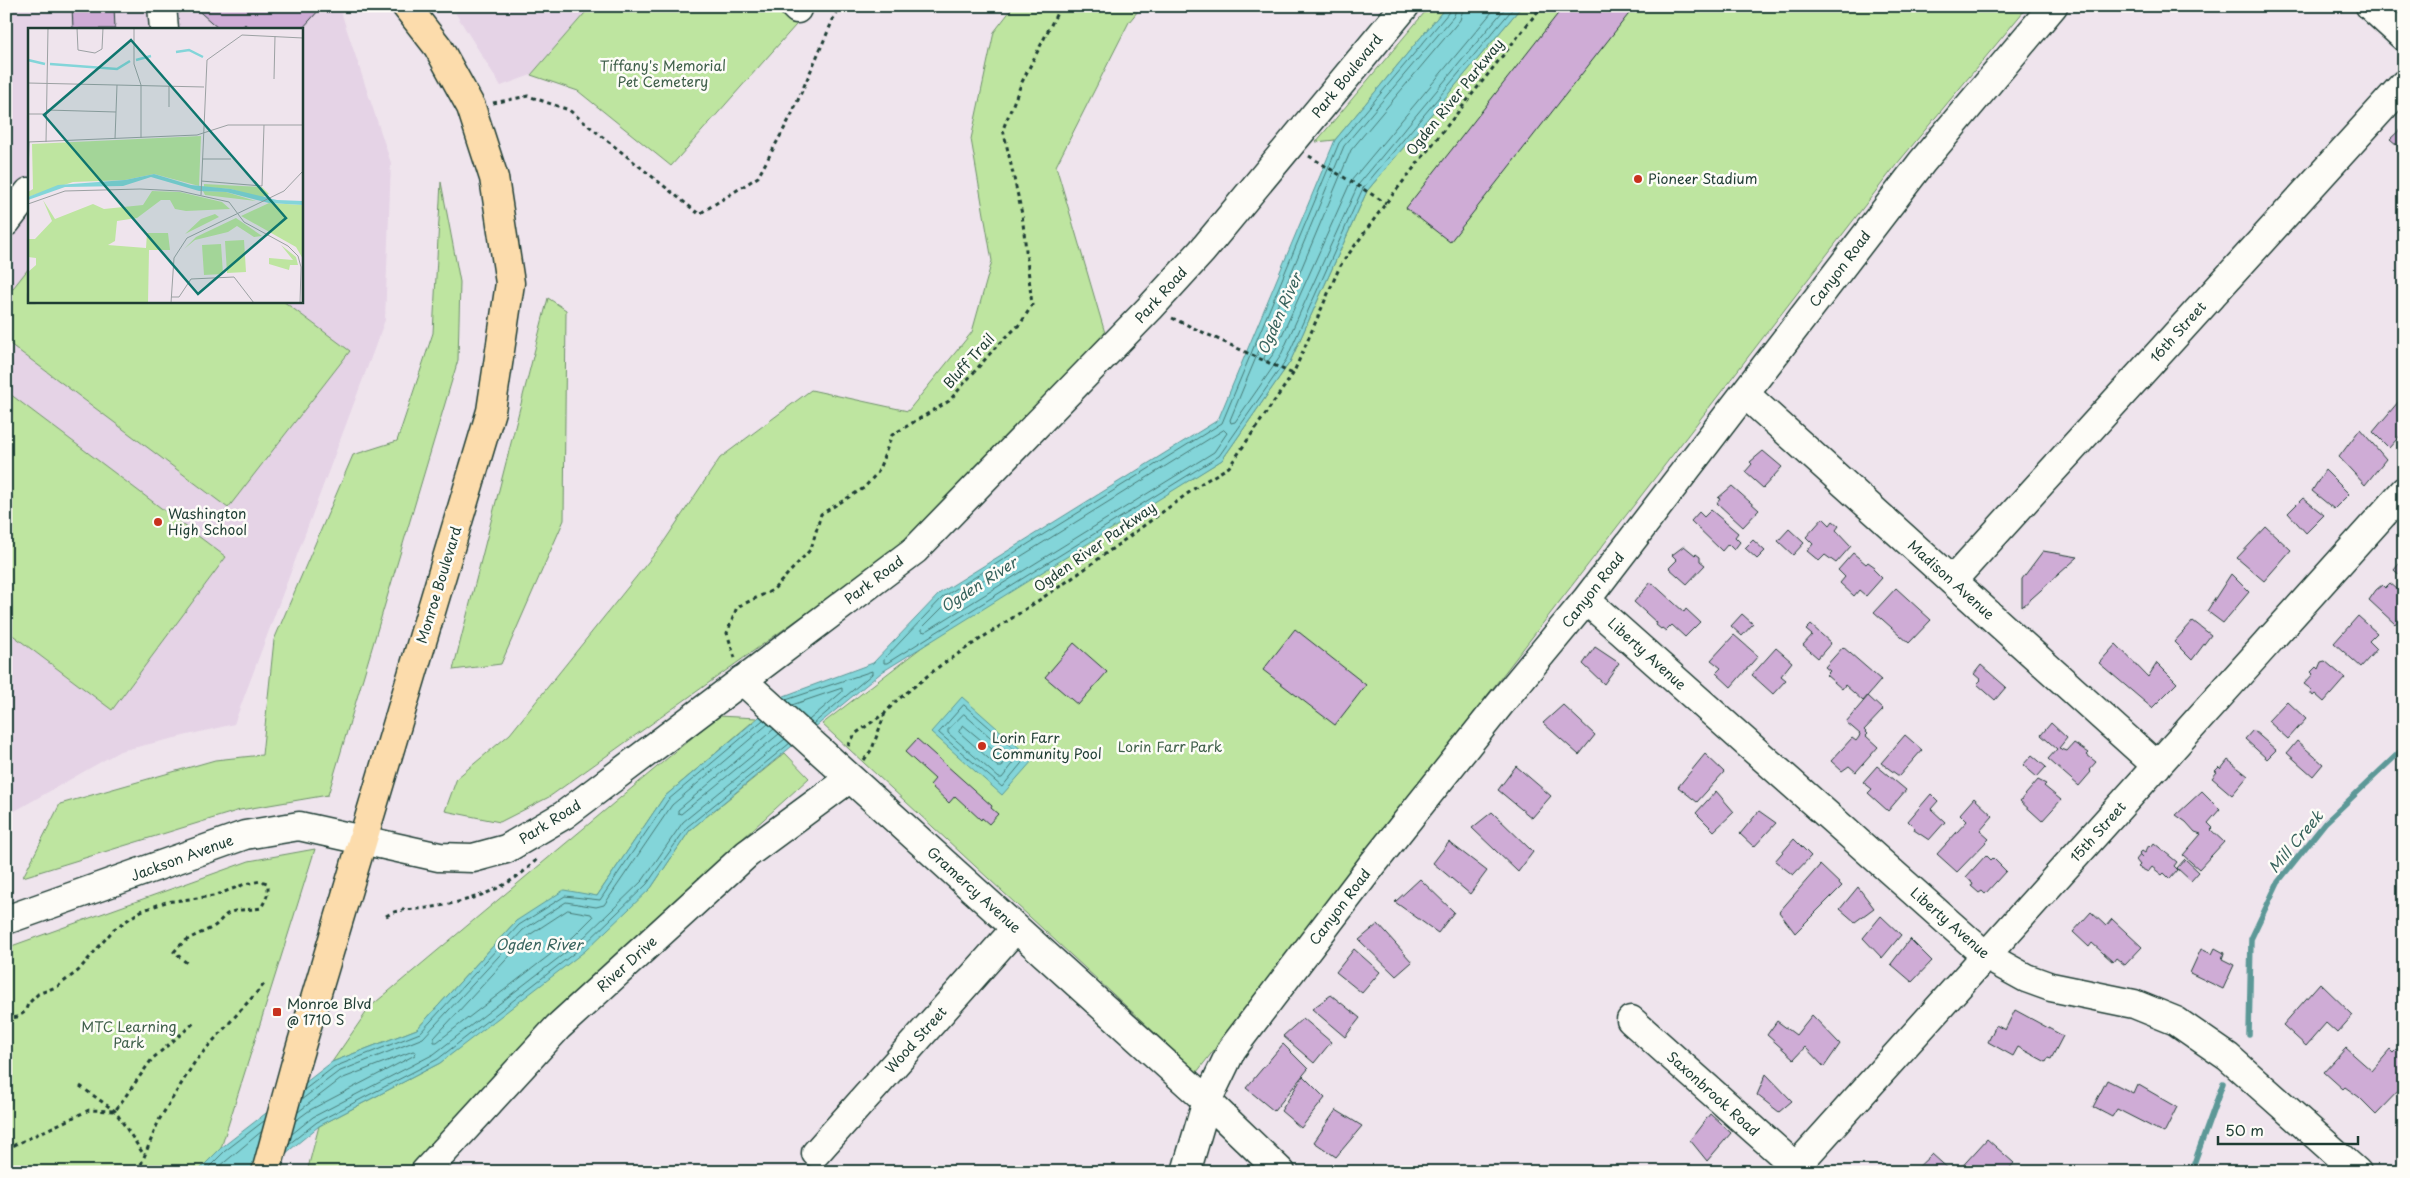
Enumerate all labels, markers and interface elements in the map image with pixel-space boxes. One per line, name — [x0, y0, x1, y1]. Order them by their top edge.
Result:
inset map — [28, 28, 302, 302]
street label: Park Boulevard — [1306, 29, 1387, 122]
street label: Ogden River Parkway — [1401, 34, 1508, 160]
park label: Tiffany's Memorial Pet Cemetery — [600, 55, 726, 92]
place label: Pioneer Stadium — [1648, 168, 1757, 189]
marker: Pioneer Stadium — [1632, 173, 1644, 185]
street label: Canyon Road — [1804, 226, 1875, 311]
street label: Park Road — [1130, 262, 1192, 327]
water label: Ogden River — [1250, 267, 1308, 358]
street label: 16th Street — [2145, 296, 2211, 367]
street label: Bluff Trail — [938, 328, 999, 393]
street label: Ogden River Parkway — [1029, 496, 1160, 597]
place label: Washington High School — [168, 503, 247, 540]
marker: Washington High School — [152, 516, 164, 528]
street label: Monroe Boulevard — [411, 523, 466, 646]
street label: Madison Avenue — [1903, 535, 2000, 625]
street label: Canyon Road — [1556, 547, 1629, 632]
water label: Ogden River — [936, 549, 1023, 617]
street label: Park Road — [840, 550, 908, 609]
street label: Liberty Avenue — [1603, 613, 1691, 695]
place label: Lorin Farr Community Pool — [992, 727, 1102, 764]
park label: Lorin Farr Park — [1118, 736, 1223, 757]
marker: Lorin Farr Community Pool — [976, 740, 988, 752]
street label: Park Road — [515, 794, 585, 849]
street label: 15th Street — [2065, 796, 2131, 867]
water label: Mill Creek — [2262, 804, 2328, 877]
street label: Jackson Avenue — [127, 829, 237, 886]
street label: Gramercy Avenue — [923, 842, 1026, 938]
street label: Canyon Road — [1304, 864, 1375, 949]
street label: Liberty Avenue — [1906, 882, 1995, 963]
street label: River Drive — [592, 931, 661, 996]
water label: Ogden River — [496, 932, 585, 955]
place label: Monroe Blvd @ 1710 S — [287, 993, 372, 1030]
street label: Wood Street — [880, 1001, 952, 1078]
marker: Monroe Blvd @ 1710 S — [271, 1006, 283, 1018]
park label: MTC Learning Park — [81, 1016, 177, 1053]
street label: Saxonbrook Road — [1662, 1046, 1764, 1141]
scale bar — [2218, 1113, 2358, 1145]
text: 50 m — [2225, 1118, 2264, 1141]

